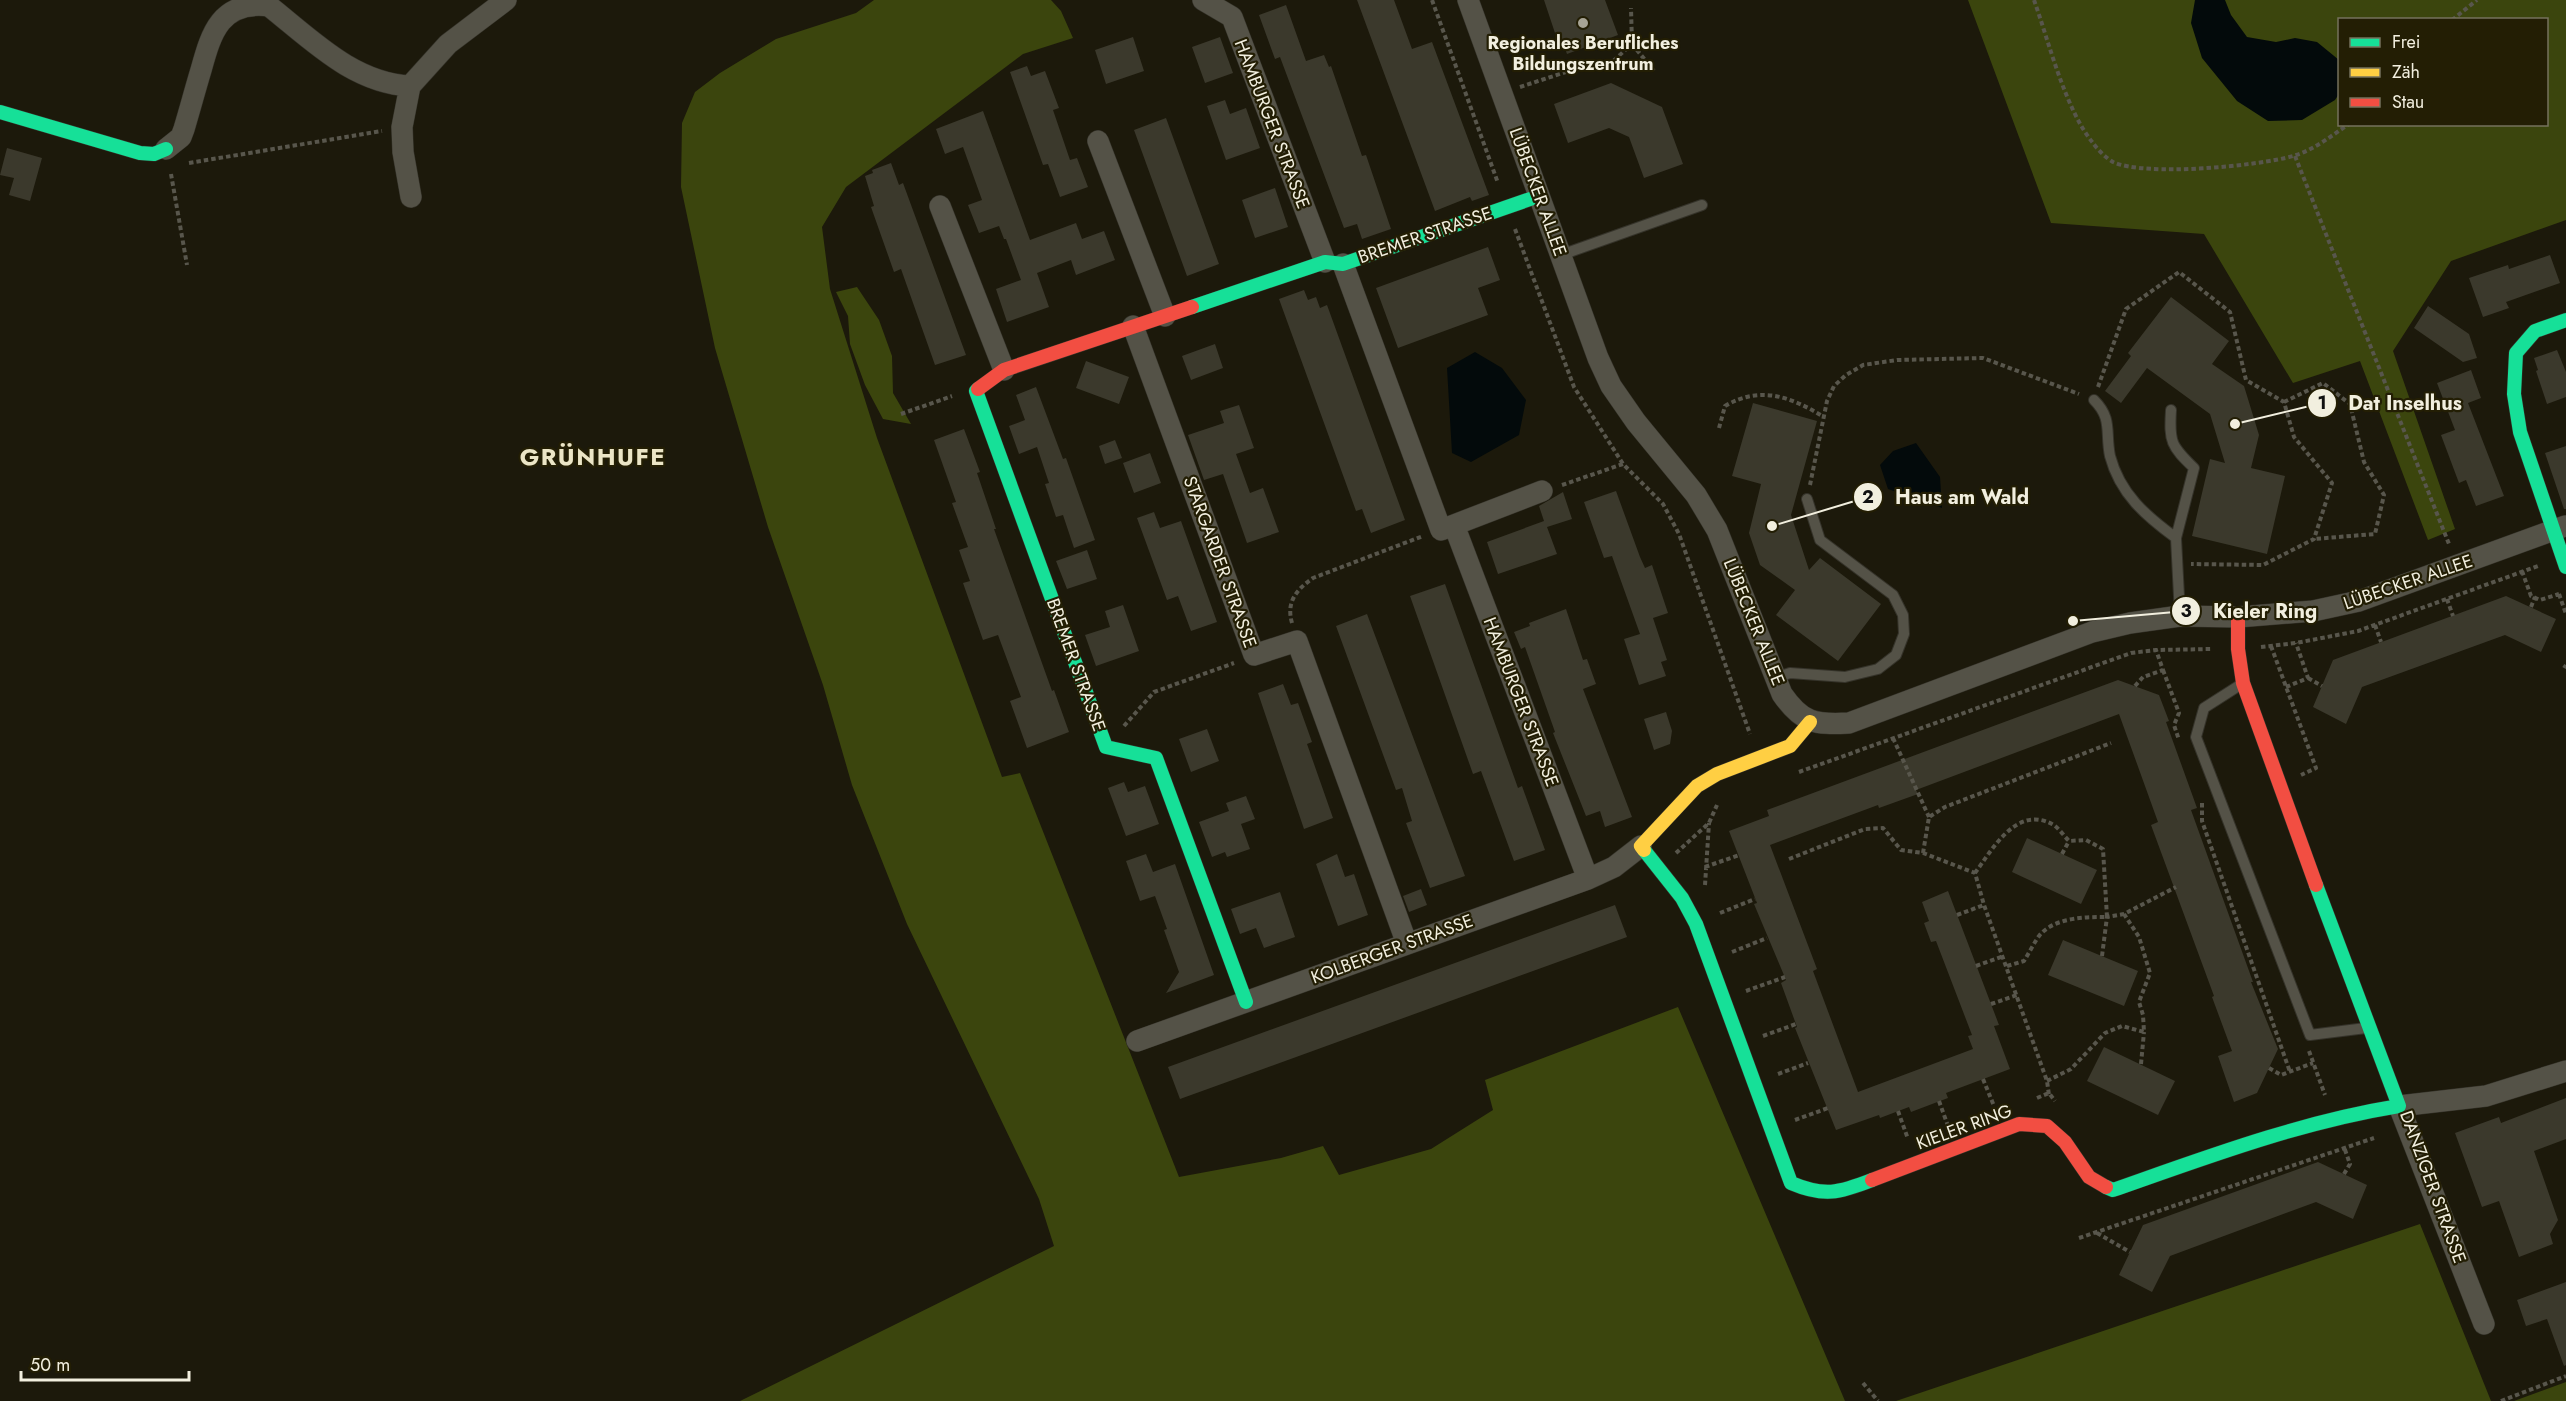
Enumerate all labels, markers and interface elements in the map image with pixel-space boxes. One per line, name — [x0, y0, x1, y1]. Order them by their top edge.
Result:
marker: Regionales Berufliches Bildungszentrum — [1576, 16, 1590, 30]
legend — [2338, 18, 2548, 126]
text: Frei — [2392, 29, 2421, 55]
place label: Regionales Berufliches Bildungszentrum — [1487, 30, 1679, 77]
street label: HAMBURGER STRASSE — [1228, 35, 1316, 213]
text: Zäh — [2392, 59, 2420, 85]
text: Stau — [2392, 89, 2424, 115]
street label: LÜBECKER ALLEE — [1503, 124, 1573, 260]
street label: BREMER STRASSE — [1355, 200, 1495, 270]
callout: Dat Inselhus — [2307, 384, 2474, 422]
text: Dat Inselhus — [2348, 389, 2462, 418]
text: 1 — [2317, 390, 2327, 416]
district label: GRÜNHUFE — [520, 439, 666, 474]
street label: STARGARDER STRASSE — [1177, 472, 1263, 652]
callout: Haus am Wald — [1853, 478, 2041, 516]
text: Haus am Wald — [1895, 483, 2029, 512]
text: 2 — [1862, 484, 1874, 510]
street label: LÜBECKER ALLEE — [2340, 548, 2476, 616]
street label: LÜBECKER ALLEE — [1717, 555, 1791, 689]
callout: Kieler Ring — [2171, 592, 2329, 630]
street label: BREMER STRASSE — [1040, 595, 1112, 735]
text: Kieler Ring — [2213, 597, 2317, 626]
text: 3 — [2180, 598, 2192, 624]
street label: HAMBURGER STRASSE — [1477, 613, 1565, 791]
street label: KOLBERGER STRASSE — [1307, 908, 1477, 990]
street label: KIELER RING — [1912, 1098, 2016, 1156]
street label: DANZIGER STRASSE — [2393, 1107, 2473, 1267]
scale bar — [21, 1344, 189, 1382]
text: 50 m — [30, 1352, 70, 1378]

